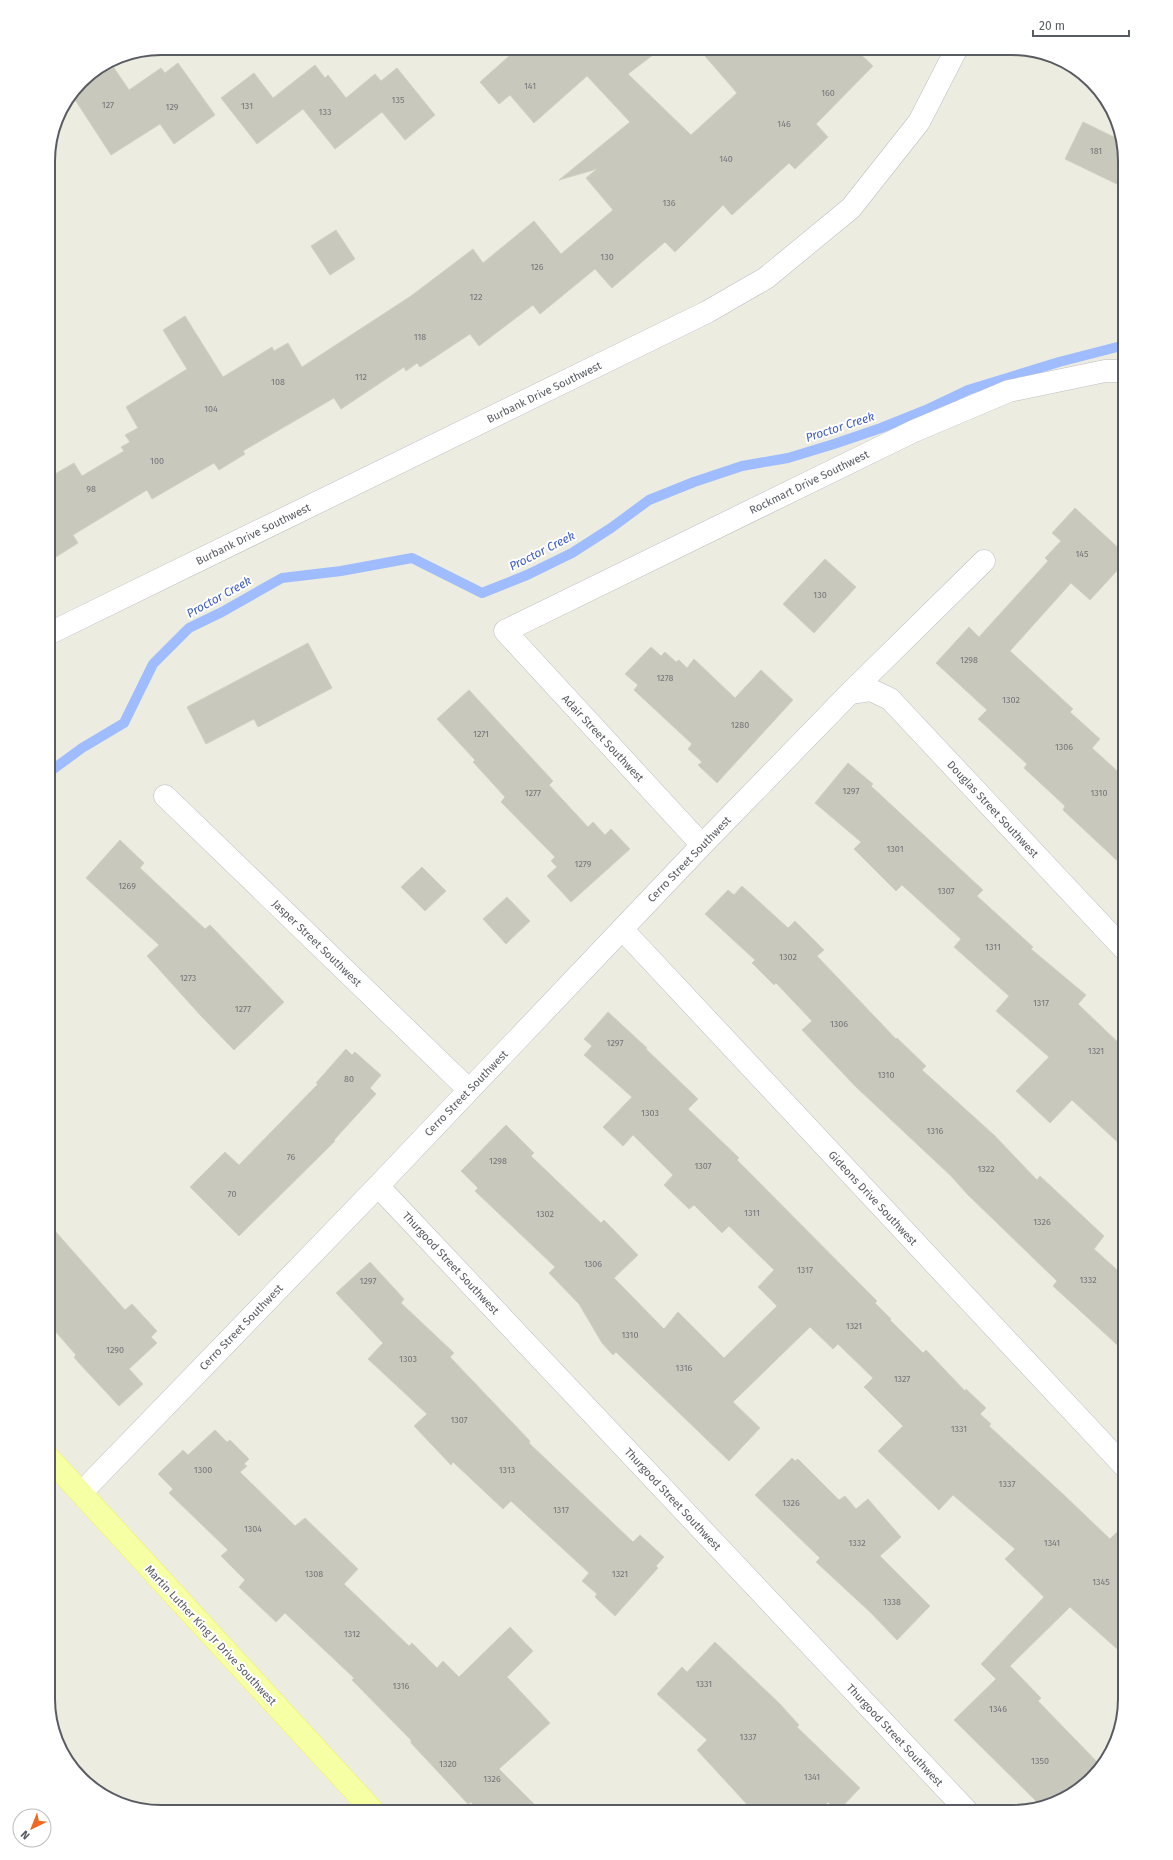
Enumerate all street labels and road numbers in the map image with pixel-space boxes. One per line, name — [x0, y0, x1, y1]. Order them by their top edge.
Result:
street label: Burbank Drive Southwest — [485, 359, 604, 426]
street label: Rockmart Drive Southwest — [747, 448, 871, 517]
street label: Burbank Drive Southwest — [194, 501, 313, 568]
street label: Adair Street Southwest — [559, 692, 646, 785]
street label: Douglas Street Southwest — [944, 758, 1041, 860]
street label: Cerro Street Southwest — [645, 814, 734, 905]
street label: Jasper Street Southwest — [269, 897, 364, 989]
street label: Cerro Street Southwest — [422, 1048, 511, 1139]
street label: Gideons Drive Southwest — [825, 1148, 920, 1248]
street label: Thurgood Street Southwest — [400, 1209, 502, 1317]
street label: Cerro Street Southwest — [197, 1282, 286, 1373]
street label: Thurgood Street Southwest — [622, 1445, 724, 1553]
street label: Martin Luther King Jr Drive Southwest — [142, 1563, 279, 1708]
street label: Thurgood Street Southwest — [844, 1681, 946, 1789]

